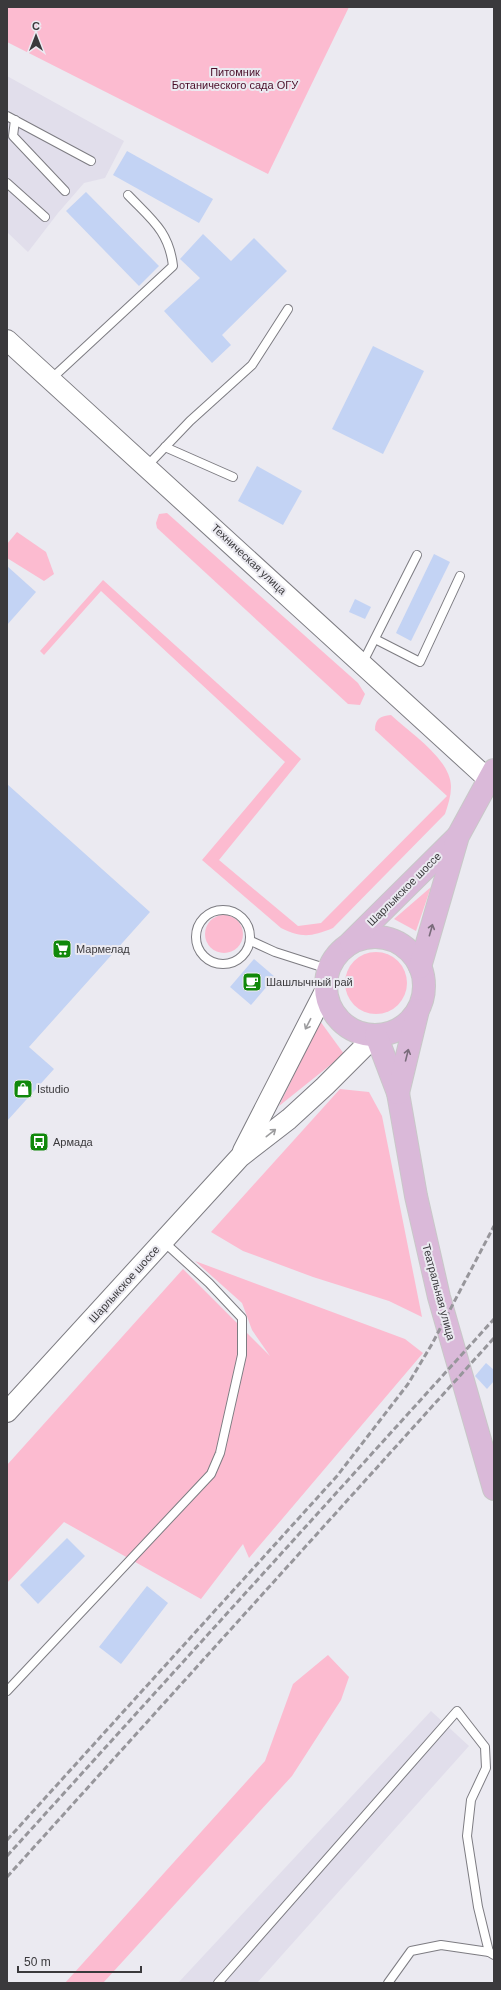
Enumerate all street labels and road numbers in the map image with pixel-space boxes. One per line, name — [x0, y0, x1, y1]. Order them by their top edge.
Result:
street label: Техническая улица — [209, 521, 289, 597]
street label: Шарлыкское шоссе — [365, 850, 443, 928]
street label: Шарлыкское шоссе — [86, 1243, 162, 1325]
street label: Театральная улица — [420, 1243, 458, 1342]

